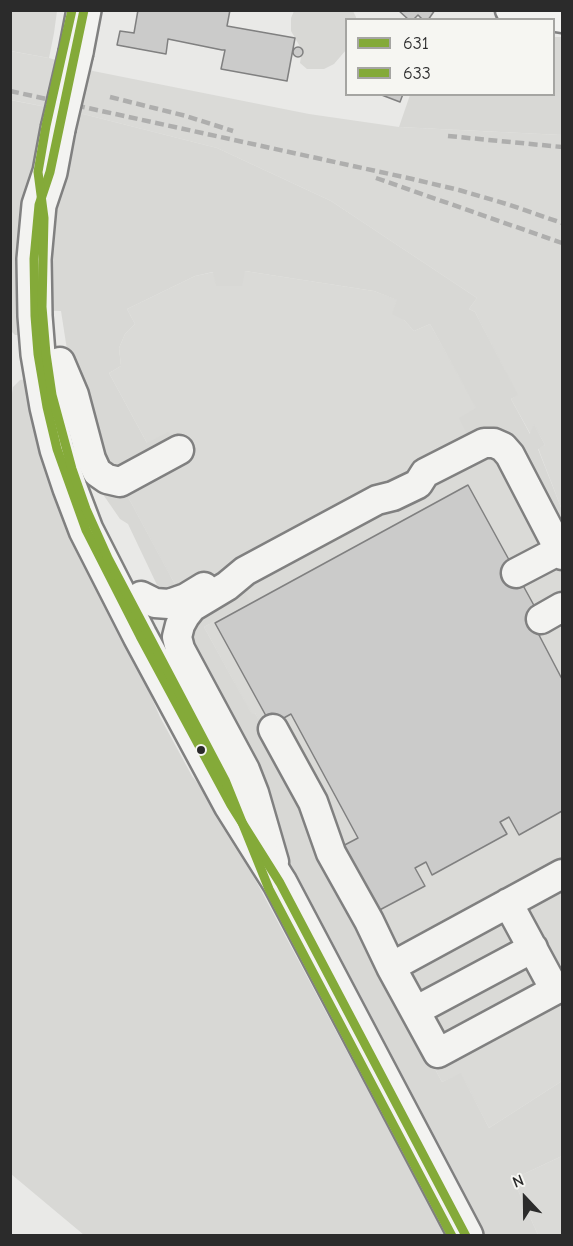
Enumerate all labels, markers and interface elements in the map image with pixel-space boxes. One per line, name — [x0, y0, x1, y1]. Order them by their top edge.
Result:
legend — [345, 18, 555, 96]
text: 631 — [403, 33, 429, 54]
text: 633 — [403, 63, 431, 84]
unlabelled marker — [195, 744, 207, 756]
north arrow — [495, 1168, 555, 1228]
text: N — [510, 1171, 526, 1192]

